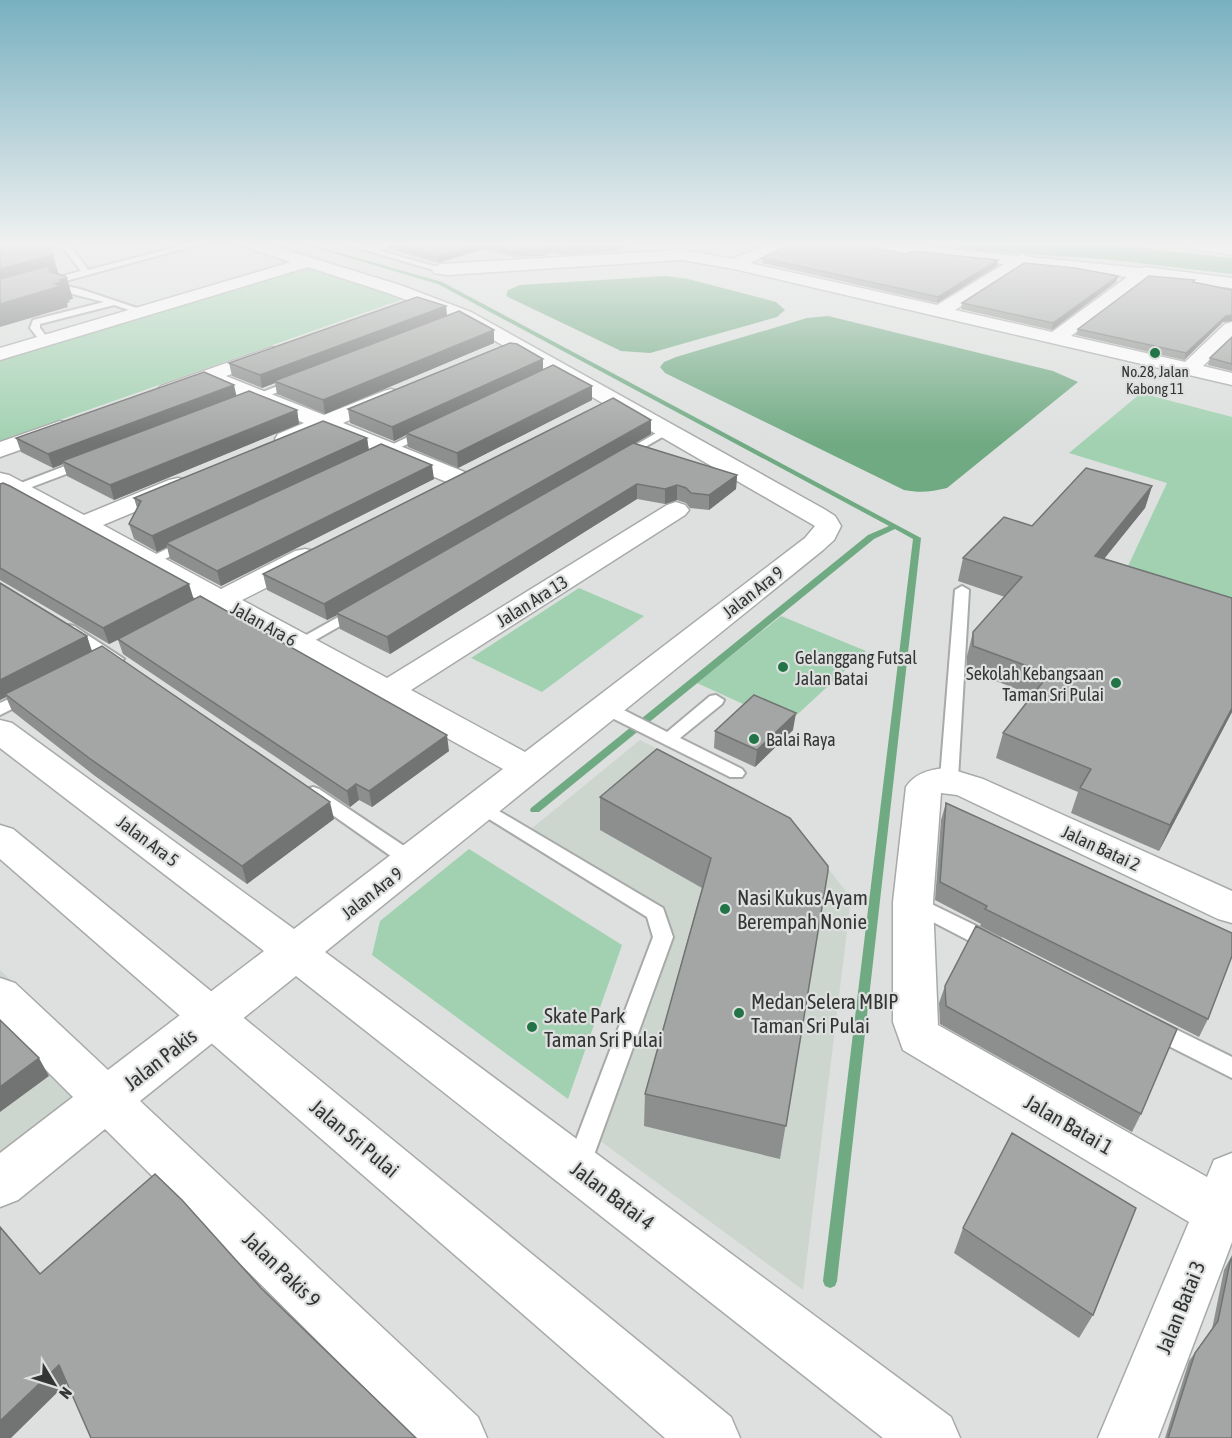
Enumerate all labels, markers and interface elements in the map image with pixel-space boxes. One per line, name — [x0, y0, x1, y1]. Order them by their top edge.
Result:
marker: No.28, Jalan Kabong 11 — [1148, 346, 1162, 360]
place label: No.28, Jalan Kabong 11 — [1121, 363, 1189, 397]
street label: Jalan Ara 9 — [718, 562, 788, 622]
street label: Jalan Ara 13 — [493, 571, 571, 631]
street label: Jalan Ara 6 — [228, 597, 300, 651]
place label: Gelanggang Futsal Jalan Batai — [795, 647, 917, 689]
marker: Gelanggang Futsal Jalan Batai — [776, 660, 790, 674]
place label: Sekolah Kebangsaan Taman Sri Pulai — [966, 663, 1104, 705]
marker: Sekolah Kebangsaan Taman Sri Pulai — [1109, 676, 1123, 690]
place label: Balai Raya — [766, 729, 836, 750]
marker: Balai Raya — [747, 732, 761, 746]
street label: Jalan Ara 5 — [113, 811, 183, 871]
street label: Jalan Batai 2 — [1058, 821, 1144, 875]
street label: Jalan Ara 9 — [337, 863, 407, 923]
place label: Nasi Kukus Ayam Berempah Nonie — [737, 885, 868, 933]
marker: Nasi Kukus Ayam Berempah Nonie — [718, 902, 732, 916]
place label: Medan Selera MBIP Taman Sri Pulai — [751, 989, 899, 1037]
place label: Skate Park Taman Sri Pulai — [544, 1003, 663, 1051]
marker: Medan Selera MBIP Taman Sri Pulai — [732, 1006, 746, 1020]
marker: Skate Park Taman Sri Pulai — [525, 1020, 539, 1034]
street label: Jalan Pakis — [119, 1023, 201, 1095]
street label: Jalan Batai 1 — [1021, 1089, 1117, 1159]
street label: Jalan Sri Pulai — [306, 1094, 404, 1182]
street label: Jalan Batai 4 — [567, 1156, 659, 1234]
street label: Jalan Pakis 9 — [238, 1226, 326, 1312]
street label: Jalan Batai 3 — [1151, 1257, 1209, 1357]
north arrow — [24, 1354, 84, 1414]
text: N — [56, 1384, 76, 1403]

